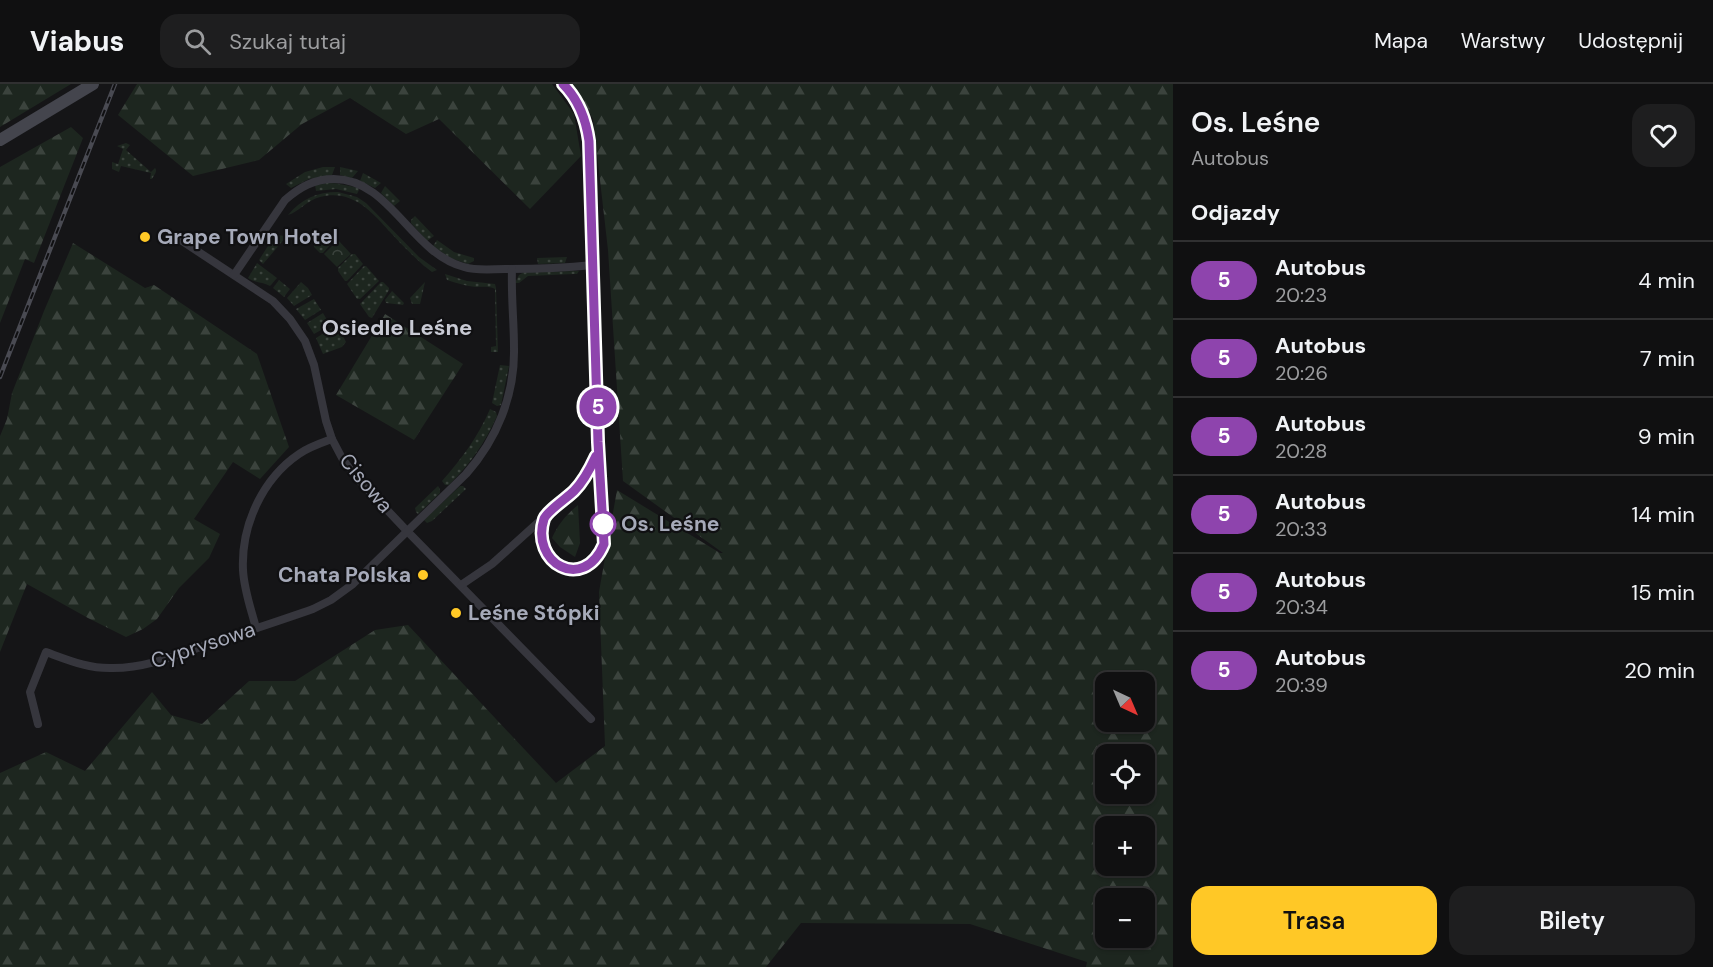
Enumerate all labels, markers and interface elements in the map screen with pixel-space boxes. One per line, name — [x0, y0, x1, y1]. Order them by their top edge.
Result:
search box — [160, 14, 580, 68]
text: Viabus — [30, 23, 124, 60]
icon: search — [181, 25, 214, 58]
text: Szukaj tutaj — [229, 27, 346, 56]
text: Mapa — [1374, 27, 1428, 55]
text: Warstwy — [1461, 27, 1545, 55]
text: Udostępnij — [1578, 27, 1683, 55]
text: Os. Leśne — [1191, 104, 1320, 141]
button: heart — [1632, 104, 1695, 167]
text: Autobus — [1191, 145, 1269, 171]
text: Odjazdy — [1191, 198, 1280, 227]
place label: Grape Town Hotel — [157, 223, 338, 251]
marker: Grape Town Hotel — [138, 230, 152, 244]
text: Autobus — [1275, 253, 1366, 282]
text: 5 — [1217, 266, 1231, 294]
text: 4 min — [1638, 266, 1695, 295]
text: 20:23 — [1275, 282, 1327, 308]
district label: Osiedle Leśne — [322, 313, 472, 342]
text: Autobus — [1275, 331, 1366, 360]
text: 5 — [1217, 344, 1231, 372]
text: 7 min — [1640, 344, 1695, 373]
text: 20:26 — [1275, 360, 1328, 386]
line badge: 5 — [578, 388, 618, 426]
text: 5 — [591, 393, 605, 421]
text: Autobus — [1275, 409, 1366, 438]
text: 5 — [1217, 422, 1231, 450]
text: 9 min — [1638, 422, 1695, 451]
text: 20:28 — [1275, 438, 1327, 464]
street label: Cisowa — [333, 447, 399, 519]
text: Autobus — [1275, 487, 1366, 516]
text: 5 — [1217, 500, 1231, 528]
text: 14 min — [1631, 500, 1695, 529]
place label: Os. Leśne — [621, 510, 720, 538]
marker: Os. Leśne — [590, 511, 616, 537]
text: 20:33 — [1275, 516, 1328, 542]
place label: Chata Polska — [278, 561, 411, 589]
text: Autobus — [1275, 565, 1366, 594]
marker: Chata Polska — [416, 568, 430, 582]
text: 5 — [1217, 578, 1231, 606]
text: 15 min — [1631, 578, 1695, 607]
text: 20:34 — [1275, 594, 1328, 620]
place label: Leśne Stópki — [468, 599, 600, 627]
marker: Leśne Stópki — [449, 606, 463, 620]
street label: Cyprysowa — [147, 615, 259, 675]
text: Autobus — [1275, 643, 1366, 672]
text: 5 — [1217, 656, 1231, 684]
text: 20 min — [1624, 656, 1695, 685]
north arrow — [1095, 672, 1155, 732]
map controls — [1095, 672, 1155, 948]
text: 20:39 — [1275, 672, 1328, 698]
button: locate — [1095, 744, 1155, 804]
button: + — [1095, 816, 1155, 876]
button: Trasa — [1191, 886, 1437, 955]
button: Bilety — [1449, 886, 1695, 955]
button: − — [1095, 888, 1155, 948]

